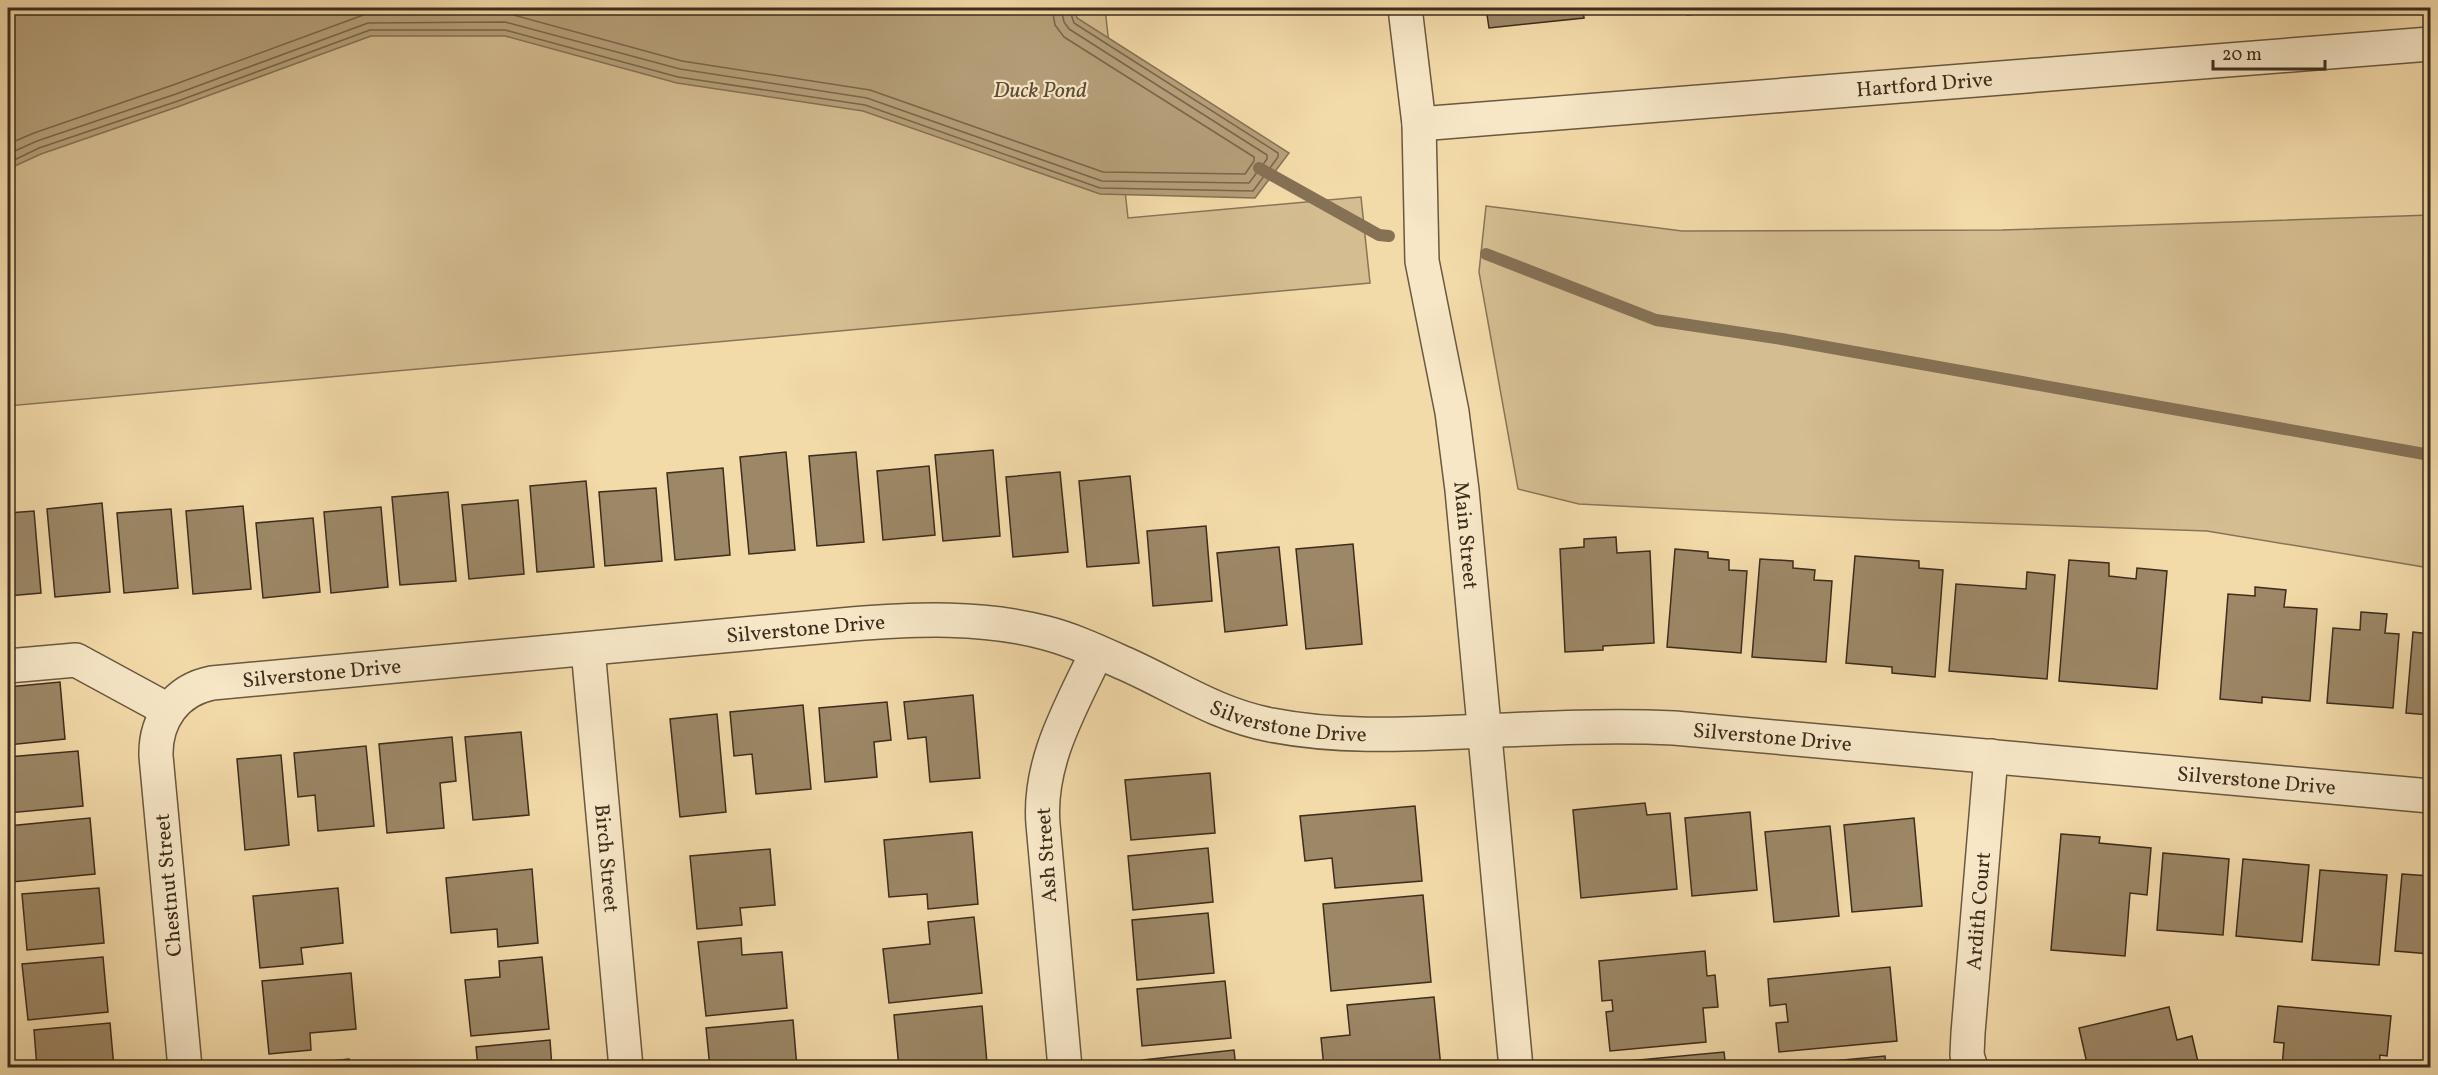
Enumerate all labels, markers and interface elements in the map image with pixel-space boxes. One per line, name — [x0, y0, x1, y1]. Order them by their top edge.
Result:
scale bar — [2213, 33, 2326, 71]
text: 20 m — [2222, 43, 2262, 68]
street label: Hartford Drive — [1855, 66, 1994, 105]
water label: Duck Pond — [993, 76, 1087, 107]
street label: Main Street — [1445, 480, 1484, 591]
street label: Silverstone Drive — [725, 609, 886, 652]
street label: Silverstone Drive — [241, 653, 403, 696]
street label: Silverstone Drive — [1205, 694, 1367, 750]
street label: Silverstone Drive — [1692, 717, 1853, 760]
street label: Silverstone Drive — [2176, 760, 2337, 803]
street label: Birch Street — [586, 803, 625, 914]
street label: Ash Street — [1030, 806, 1065, 904]
street label: Chestnut Street — [149, 812, 190, 958]
street label: Ardith Court — [1960, 851, 1999, 972]

